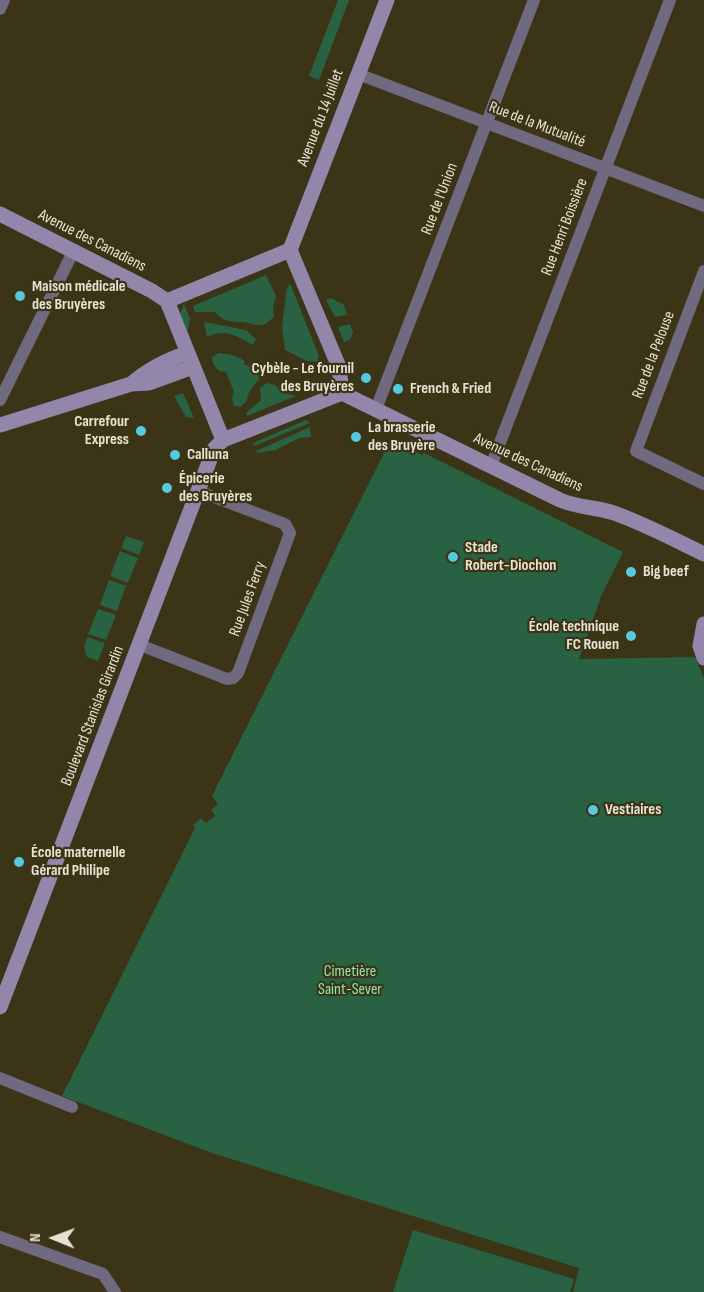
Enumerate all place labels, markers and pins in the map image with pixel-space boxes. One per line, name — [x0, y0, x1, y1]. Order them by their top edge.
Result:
place label: Maison médicale des Bruyères — [32, 277, 126, 315]
marker: Maison médicale des Bruyères — [13, 289, 27, 303]
place label: Cybèle - Le fournil des Bruyères — [251, 359, 354, 397]
marker: Cybèle - Le fournil des Bruyères — [359, 371, 373, 385]
place label: French & Fried — [410, 379, 491, 399]
marker: French & Fried — [391, 382, 405, 396]
place label: Carrefour Express — [74, 412, 129, 450]
place label: La brasserie des Bruyère — [368, 418, 436, 456]
marker: Carrefour Express — [134, 424, 148, 438]
marker: La brasserie des Bruyère — [349, 430, 363, 444]
place label: Calluna — [187, 445, 229, 465]
marker: Calluna — [168, 448, 182, 462]
place label: Épicerie des Bruyères — [179, 469, 252, 507]
marker: Épicerie des Bruyères — [160, 481, 174, 495]
place label: Stade Robert-Diochon — [465, 538, 556, 576]
marker: Stade Robert-Diochon — [446, 550, 460, 564]
place label: Big beef — [643, 562, 689, 582]
marker: Big beef — [624, 565, 638, 579]
place label: École technique FC Rouen — [529, 617, 619, 655]
marker: École technique FC Rouen — [624, 629, 638, 643]
place label: Vestiaires — [605, 800, 661, 820]
marker: Vestiaires — [586, 803, 600, 817]
place label: École maternelle Gérard Philipe — [31, 843, 126, 881]
marker: École maternelle Gérard Philipe — [12, 855, 26, 869]

